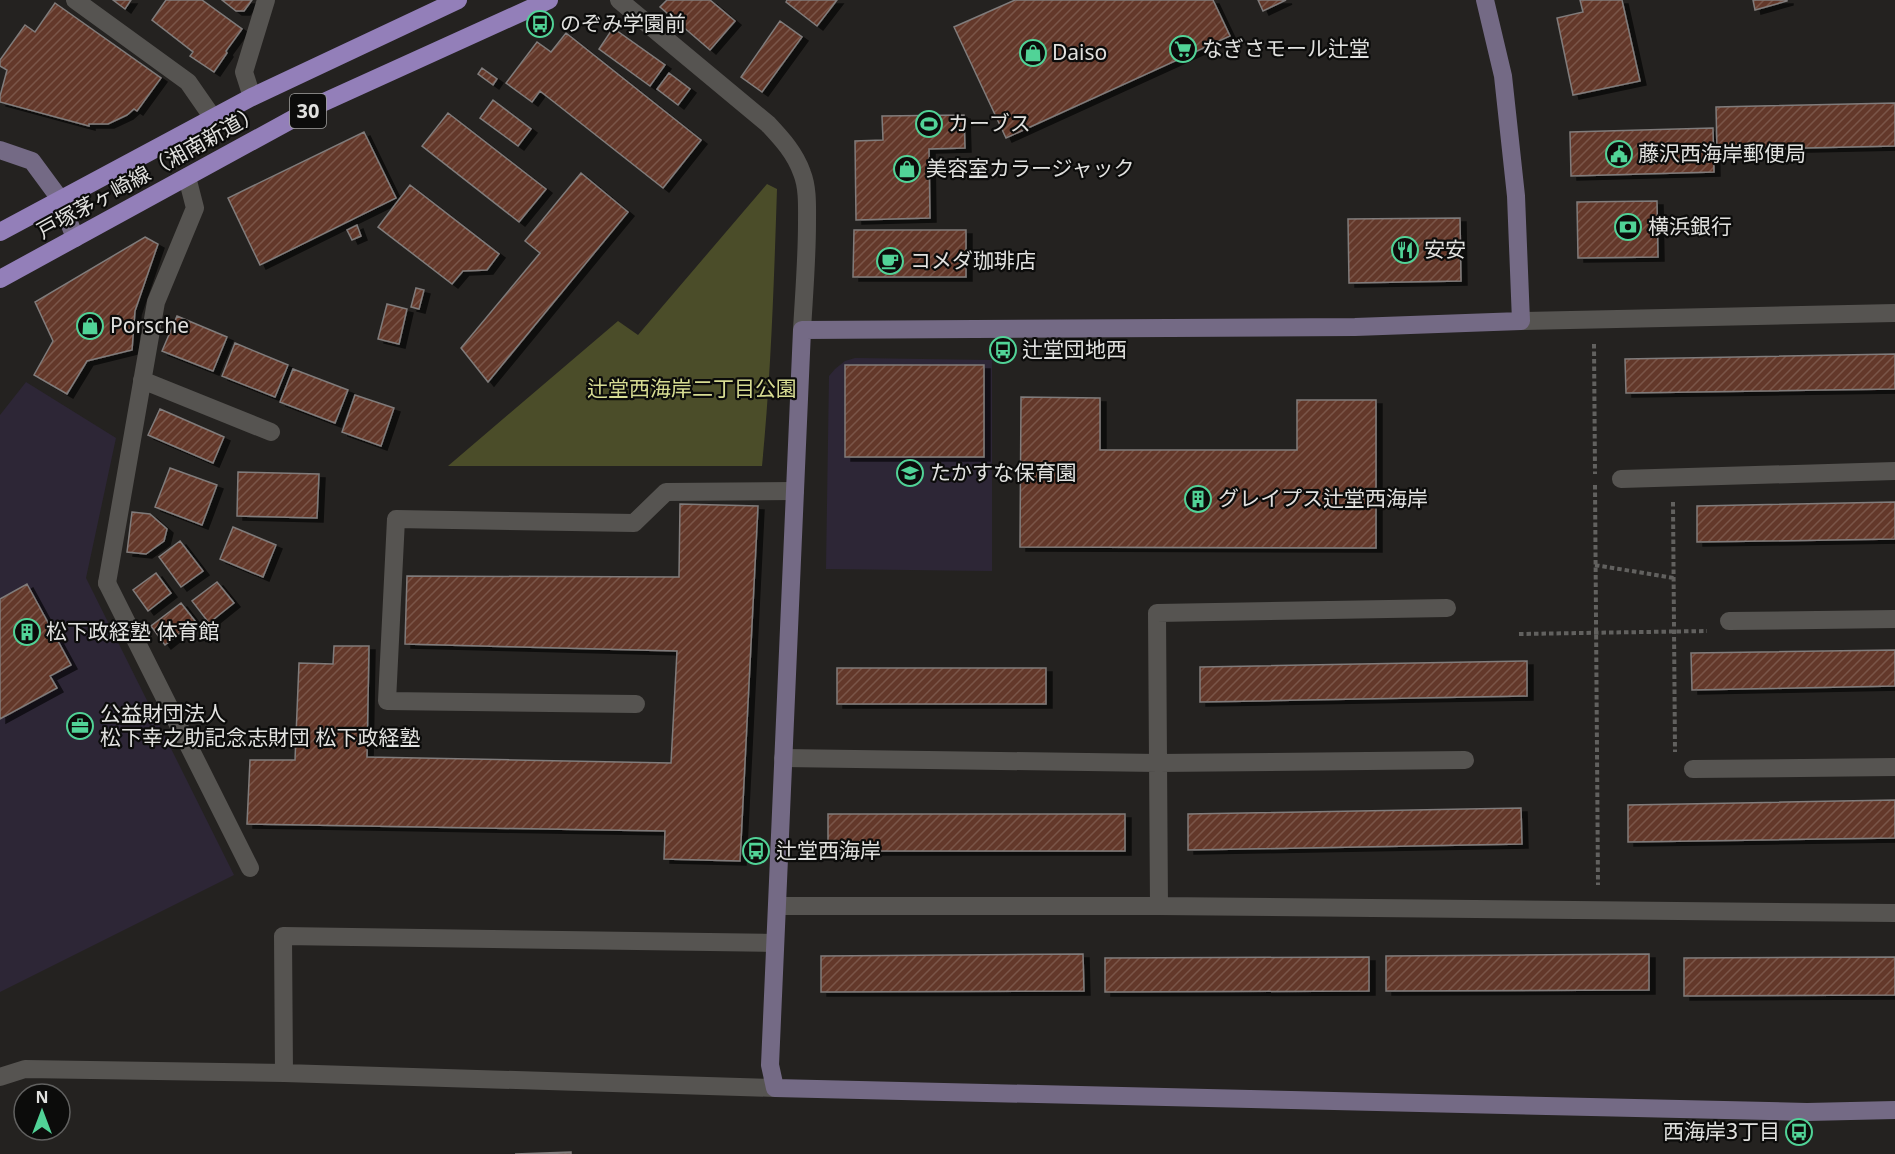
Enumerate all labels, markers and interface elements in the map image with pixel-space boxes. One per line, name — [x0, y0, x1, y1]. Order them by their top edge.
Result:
bus stop icon: のぞみ学園前 — [525, 9, 555, 39]
place label: のぞみ学園前 — [560, 9, 686, 37]
supermarket icon: なぎさモール辻堂 — [1168, 34, 1198, 64]
place label: なぎさモール辻堂 — [1202, 34, 1370, 62]
shop icon: Daiso — [1018, 38, 1048, 68]
place label: Daiso — [1052, 38, 1107, 66]
road number: 30 — [290, 94, 326, 128]
street label: 戸塚茅ヶ崎線（湘南新道） — [32, 98, 266, 244]
sports icon: カーブス — [914, 109, 944, 139]
place label: カーブス — [948, 109, 1031, 137]
public building icon: 藤沢西海岸郵便局 — [1604, 139, 1634, 169]
place label: 藤沢西海岸郵便局 — [1638, 139, 1806, 167]
shop icon: 美容室カラージャック — [892, 154, 922, 184]
place label: 美容室カラージャック — [926, 154, 1135, 182]
bank icon: 横浜銀行 — [1613, 212, 1643, 242]
place label: 横浜銀行 — [1648, 212, 1732, 240]
restaurant icon: 安安 — [1390, 235, 1420, 265]
place label: 安安 — [1424, 235, 1466, 263]
cafe icon: コメダ珈琲店 — [875, 246, 905, 276]
place label: コメダ珈琲店 — [910, 246, 1036, 274]
shop icon: Porsche — [75, 311, 105, 341]
place label: Porsche — [110, 311, 189, 339]
bus stop icon: 辻堂団地西 — [988, 335, 1018, 365]
place label: 辻堂団地西 — [1022, 335, 1127, 363]
park label: 辻堂西海岸二丁目公園 — [587, 374, 797, 402]
school or university icon: たかすな保育園 — [895, 458, 925, 488]
place label: たかすな保育園 — [930, 458, 1077, 486]
building icon: グレイプス辻堂西海岸 — [1183, 484, 1213, 514]
place label: グレイプス辻堂西海岸 — [1218, 484, 1428, 512]
building icon: 松下政経塾 体育館 — [12, 617, 42, 647]
place label: 松下政経塾 体育館 — [46, 617, 219, 645]
place label: 公益財団法人 松下幸之助記念志財団 松下政経塾 — [100, 699, 420, 751]
office icon: 公益財団法人 松下幸之助記念志財団 松下政経塾 — [65, 711, 95, 741]
bus stop icon: 辻堂西海岸 — [741, 836, 771, 866]
place label: 辻堂西海岸 — [776, 836, 881, 864]
north arrow — [12, 1082, 72, 1142]
text: N — [35, 1086, 49, 1108]
place label: 西海岸3丁目 — [1663, 1117, 1780, 1145]
bus stop icon: 西海岸3丁目 — [1784, 1117, 1814, 1147]

